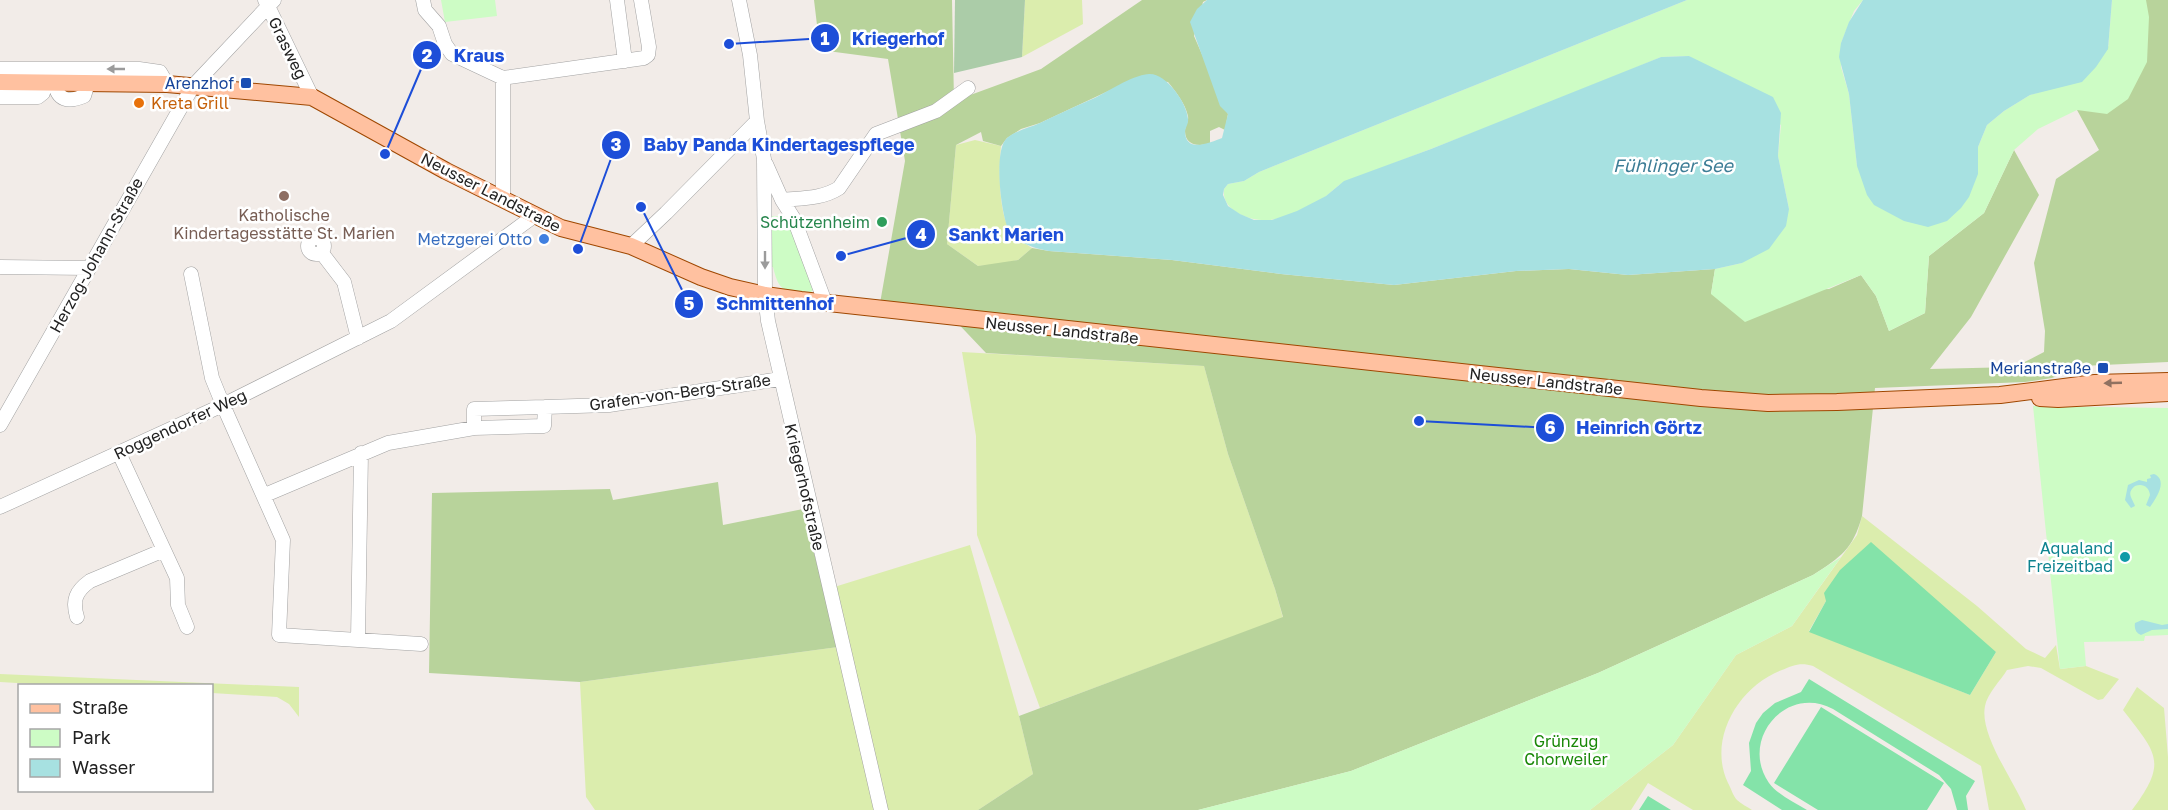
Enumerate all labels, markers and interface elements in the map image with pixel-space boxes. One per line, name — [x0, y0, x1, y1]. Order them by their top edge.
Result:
street label: Grasweg — [264, 14, 312, 82]
callout: Kriegerhof — [810, 20, 956, 56]
text: 1 — [820, 27, 830, 49]
text: Kriegerhof — [852, 27, 945, 49]
callout: Kraus — [412, 37, 517, 73]
text: 2 — [422, 44, 433, 66]
text: Kraus — [453, 44, 505, 66]
one-way arrow — [106, 64, 125, 74]
place label: Arenzhof — [165, 73, 234, 93]
marker: Arenzhof — [239, 76, 253, 90]
place label: Kreta Grill — [151, 93, 229, 113]
marker: Kreta Grill — [132, 96, 146, 110]
callout: Baby Panda Kindertagespflege — [601, 127, 926, 163]
text: 3 — [611, 133, 622, 155]
text: Baby Panda Kindertagespflege — [643, 133, 915, 155]
street label: Neusser Landstraße — [418, 148, 564, 236]
water label: Fühlinger See — [1613, 154, 1734, 176]
street label: Herzog-Johann-Straße — [45, 174, 147, 336]
marker: Katholische Kindertagesstätte St. Marien — [277, 189, 291, 203]
place label: Katholische Kindertagesstätte St. Marien — [173, 205, 395, 243]
place label: Schützenheim — [760, 212, 870, 232]
marker: Schützenheim — [875, 215, 889, 229]
callout: Sankt Marien — [906, 216, 1076, 252]
text: 4 — [915, 223, 927, 245]
text: Sankt Marien — [948, 223, 1064, 245]
place label: Metzgerei Otto — [417, 229, 532, 249]
marker: Metzgerei Otto — [537, 232, 551, 246]
one-way arrow — [760, 250, 770, 269]
callout: Schmittenhof — [674, 286, 845, 322]
text: 5 — [684, 292, 695, 314]
text: Schmittenhof — [716, 292, 834, 314]
street label: Neusser Landstraße — [984, 312, 1140, 348]
place label: Merianstraße — [1990, 358, 2091, 378]
marker: Merianstraße — [2096, 361, 2110, 375]
street label: Neusser Landstraße — [1468, 363, 1624, 399]
street label: Grafen-von-Berg-Straße — [588, 369, 772, 415]
one-way arrow — [2104, 378, 2123, 387]
street label: Roggendorfer Weg — [110, 384, 250, 464]
callout: Heinrich Görtz — [1535, 410, 1714, 446]
text: 6 — [1544, 416, 1556, 438]
text: Heinrich Görtz — [1576, 416, 1702, 438]
street label: Kriegerhofstraße — [781, 421, 829, 553]
place label: Aqualand Freizeitbad — [2027, 538, 2113, 576]
marker: Aqualand Freizeitbad — [2118, 550, 2132, 564]
legend — [18, 684, 213, 792]
text: Straße — [72, 696, 128, 718]
text: Park — [72, 726, 111, 748]
park label: Grünzug Chorweiler — [1524, 731, 1608, 769]
text: Wasser — [72, 756, 135, 778]

